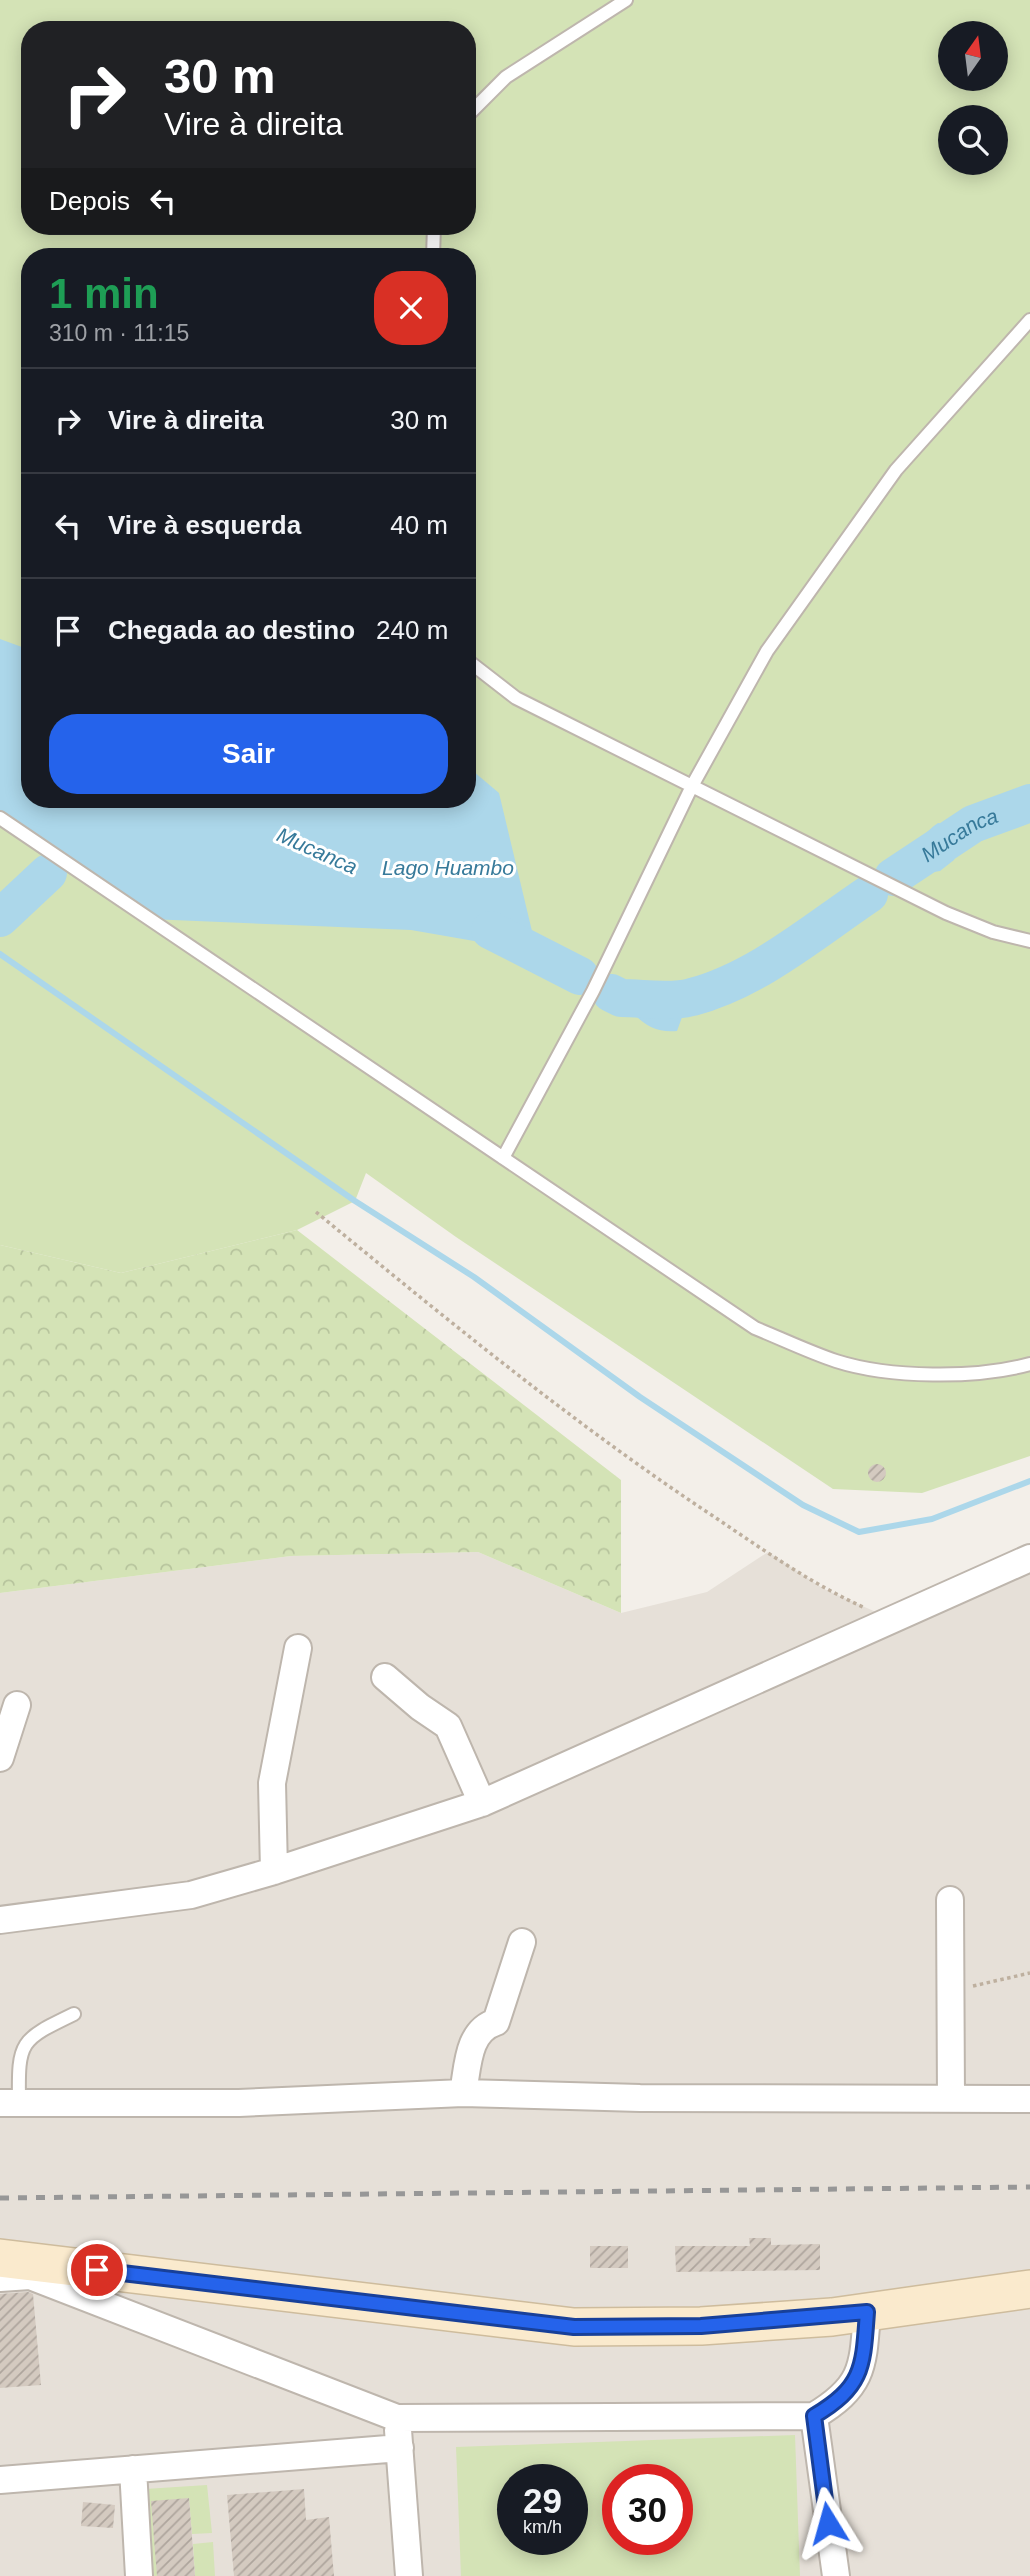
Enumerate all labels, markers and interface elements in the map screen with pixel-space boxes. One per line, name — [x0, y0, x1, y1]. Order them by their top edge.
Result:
north arrow — [938, 21, 1008, 91]
map controls — [938, 21, 1008, 175]
icon: right — [49, 49, 140, 140]
text: 30 m — [164, 49, 276, 103]
button: search — [938, 105, 1008, 175]
text: Vire à direita — [164, 106, 343, 142]
icon: left — [144, 182, 182, 220]
text: Depois — [49, 186, 130, 216]
text: 1 min — [49, 270, 159, 317]
button: close — [374, 271, 448, 345]
text: 310 m · 11:15 — [49, 320, 189, 346]
icon: right — [49, 402, 87, 440]
text: Vire à direita — [108, 405, 264, 435]
text: 30 m — [390, 405, 448, 435]
icon: left — [49, 507, 87, 545]
text: Vire à esquerda — [108, 510, 301, 540]
text: 40 m — [390, 510, 448, 540]
icon: arrive — [49, 612, 87, 650]
text: Chegada ao destino — [108, 615, 355, 645]
text: 240 m — [376, 615, 448, 645]
button: Sair — [49, 714, 448, 794]
water label: Mucanca — [917, 804, 1001, 866]
water label: Mucanca — [274, 823, 361, 878]
water label: Lago Huambo — [382, 856, 514, 879]
pin — [67, 2240, 127, 2300]
icon: arrive — [78, 2251, 116, 2289]
speed limit sign: 30 — [602, 2464, 693, 2555]
text: 29 — [523, 2481, 562, 2520]
position arrow — [791, 2486, 865, 2560]
text: km/h — [523, 2517, 562, 2537]

